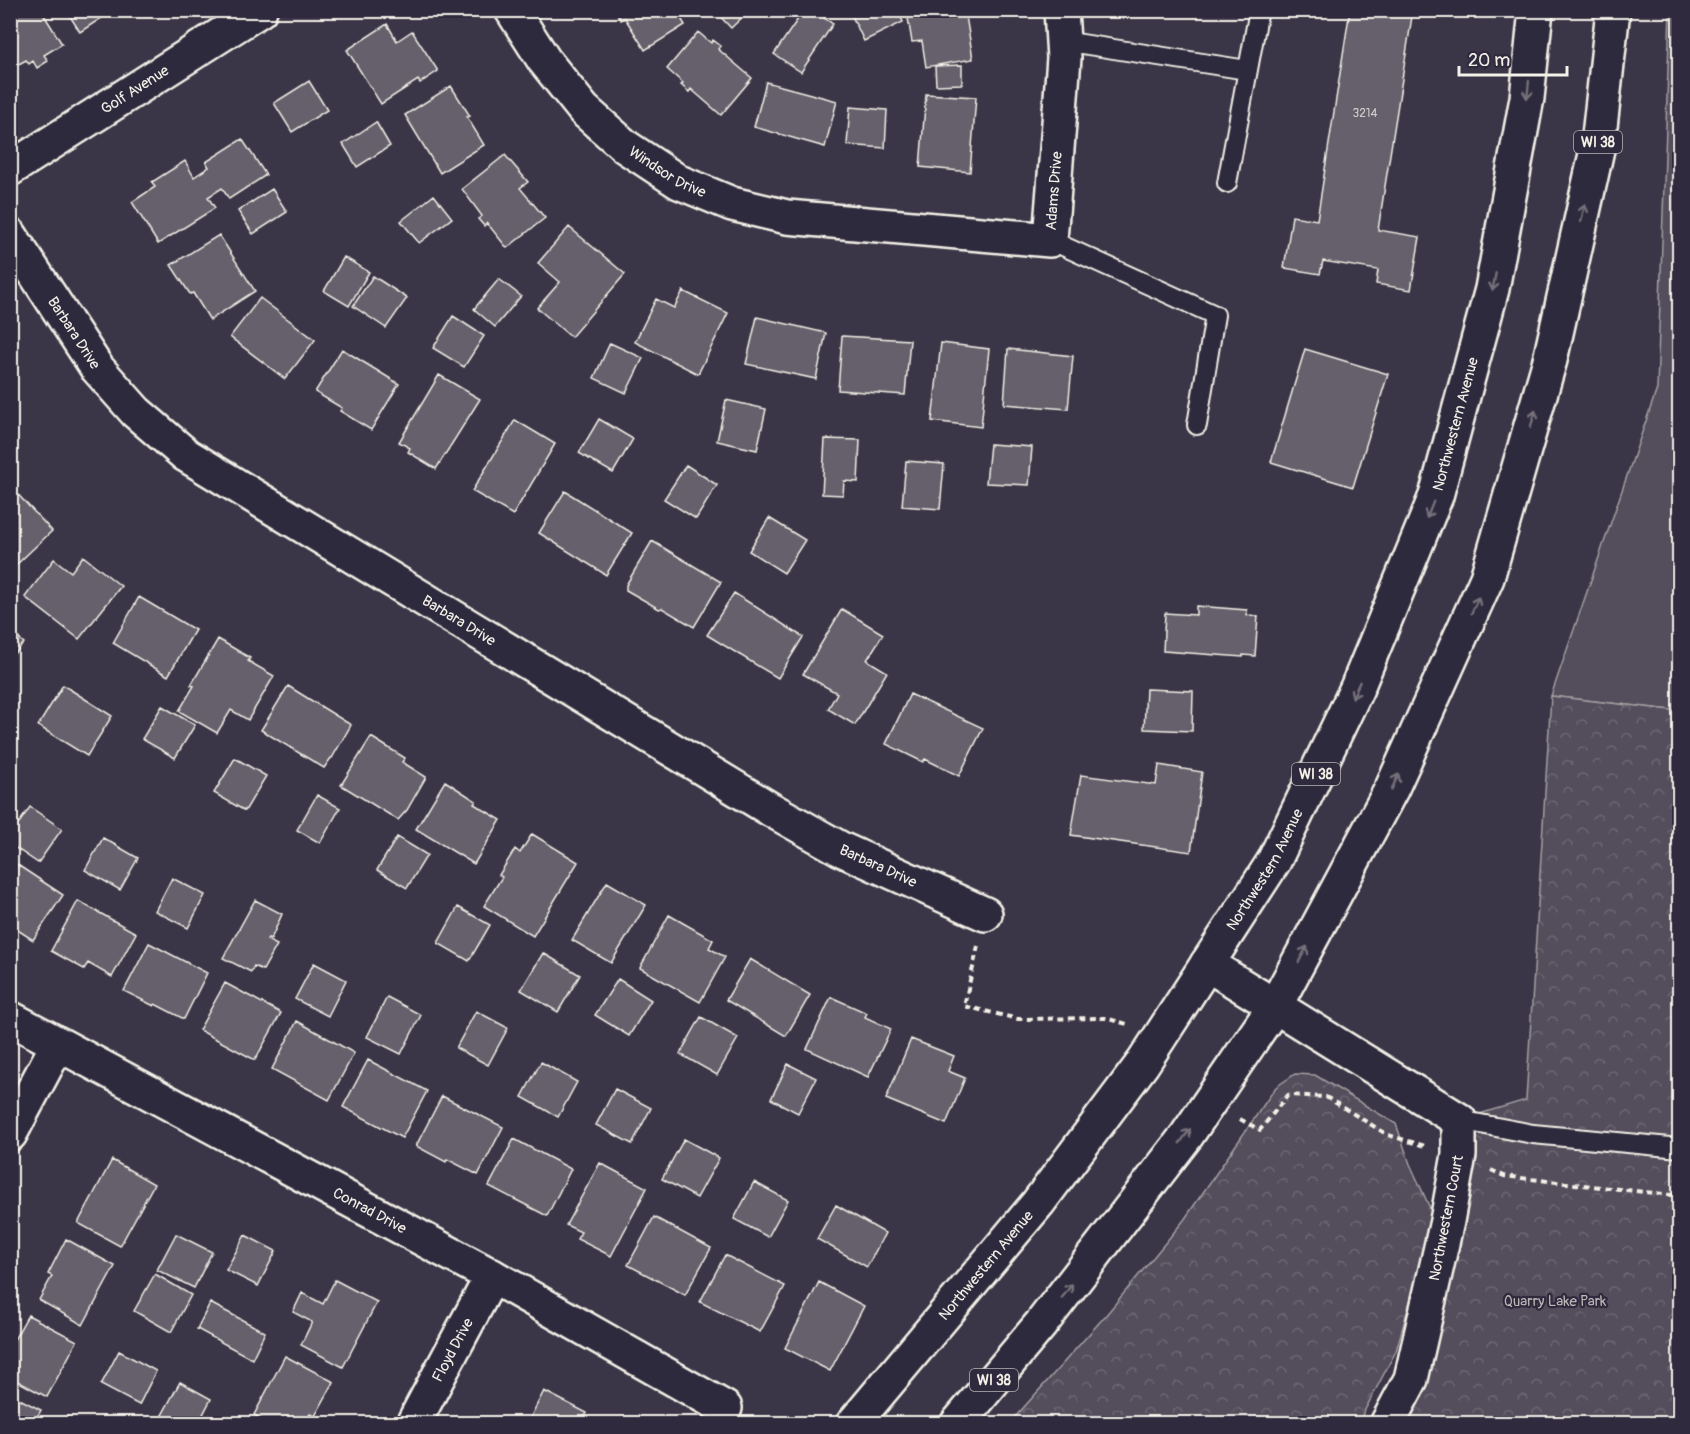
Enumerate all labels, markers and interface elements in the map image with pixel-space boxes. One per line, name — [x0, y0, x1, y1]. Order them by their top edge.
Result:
scale bar — [1459, 39, 1567, 77]
text: 20 m — [1468, 49, 1510, 72]
street label: Golf Avenue — [98, 61, 173, 119]
one-way arrow — [1522, 79, 1533, 99]
house number: 3214 — [1352, 106, 1378, 121]
road number: WI 38 — [1574, 131, 1622, 153]
street label: Windsor Drive — [625, 142, 709, 202]
street label: Adams Drive — [1042, 150, 1067, 231]
one-way arrow — [1578, 204, 1589, 223]
one-way arrow — [1488, 271, 1499, 291]
street label: Barbara Drive — [43, 293, 105, 374]
street label: Northwestern Avenue — [1429, 355, 1483, 493]
one-way arrow — [1528, 410, 1539, 429]
one-way arrow — [1424, 500, 1435, 518]
street label: Barbara Drive — [418, 591, 500, 651]
one-way arrow — [1470, 596, 1481, 614]
one-way arrow — [1349, 680, 1361, 698]
road number: WI 38 — [1292, 763, 1340, 785]
one-way arrow — [1389, 774, 1401, 792]
street label: Northwestern Avenue — [1222, 805, 1308, 934]
street label: Barbara Drive — [836, 841, 920, 892]
one-way arrow — [1298, 946, 1309, 964]
one-way arrow — [1179, 1129, 1191, 1145]
street label: Northwestern Court — [1425, 1153, 1468, 1283]
street label: Conrad Drive — [329, 1184, 410, 1239]
street label: Northwestern Avenue — [935, 1206, 1038, 1324]
one-way arrow — [1060, 1283, 1073, 1299]
park label: Quarry Lake Park — [1504, 1292, 1607, 1311]
street label: Floyd Drive — [428, 1314, 478, 1385]
road number: WI 38 — [970, 1369, 1018, 1391]

